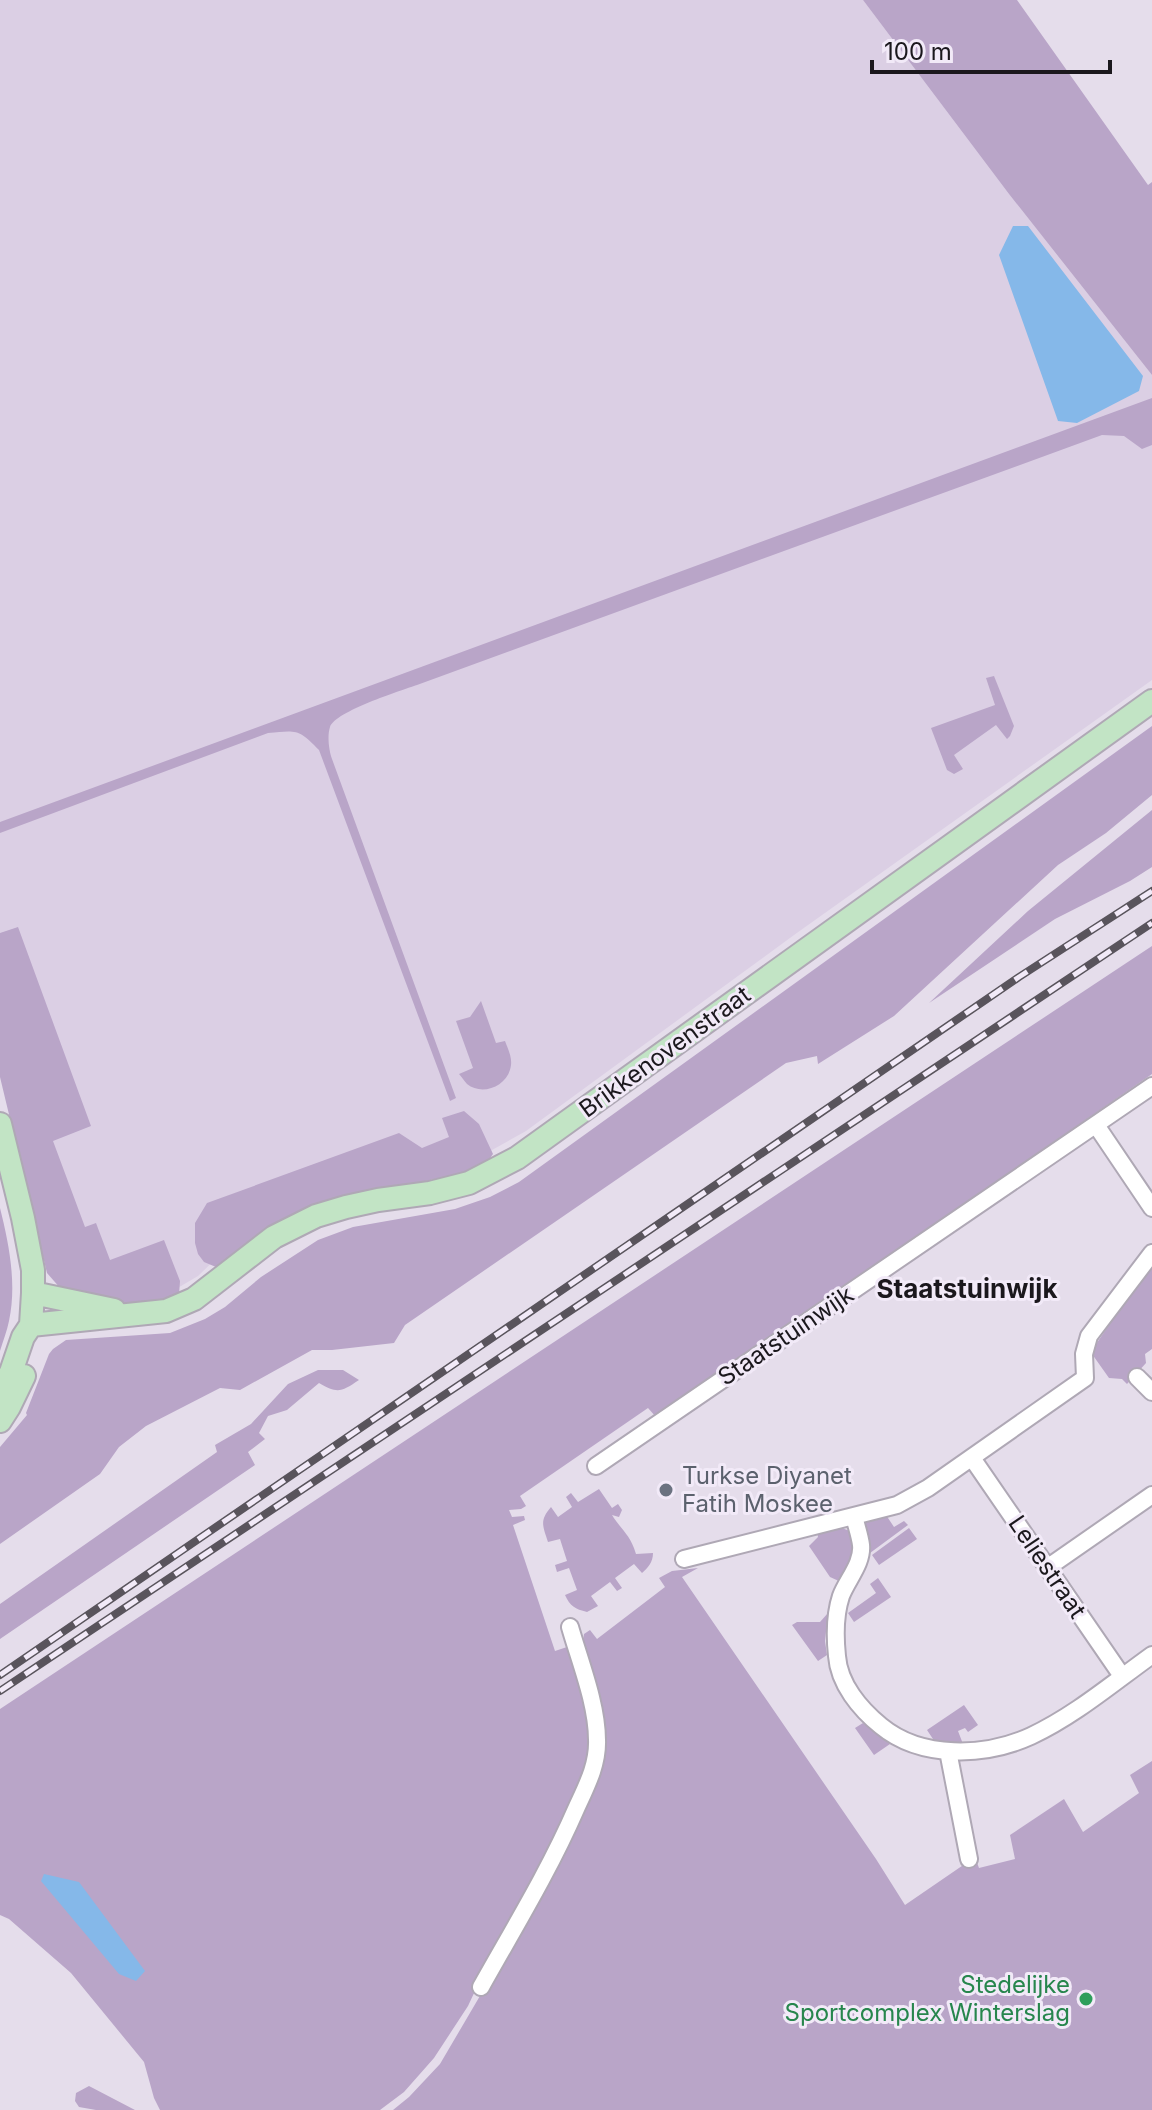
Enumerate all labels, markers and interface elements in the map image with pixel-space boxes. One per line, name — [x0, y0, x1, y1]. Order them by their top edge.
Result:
scale bar — [872, 24, 1110, 74]
text: 100 m — [884, 37, 952, 66]
street label: Brikkenovenstraat — [574, 980, 756, 1123]
district label: Staatstuinwijk — [877, 1273, 1057, 1304]
street label: Staatstuinwijk — [713, 1280, 859, 1392]
place label: Turkse Diyanet Fatih Moskee — [682, 1461, 852, 1518]
marker: Turkse Diyanet Fatih Moskee — [657, 1481, 675, 1499]
street label: Leliestraat — [1003, 1510, 1092, 1624]
place label: Stedelijke Sportcomplex Winterslag — [785, 1970, 1070, 2027]
marker: Stedelijke Sportcomplex Winterslag — [1077, 1990, 1095, 2008]

